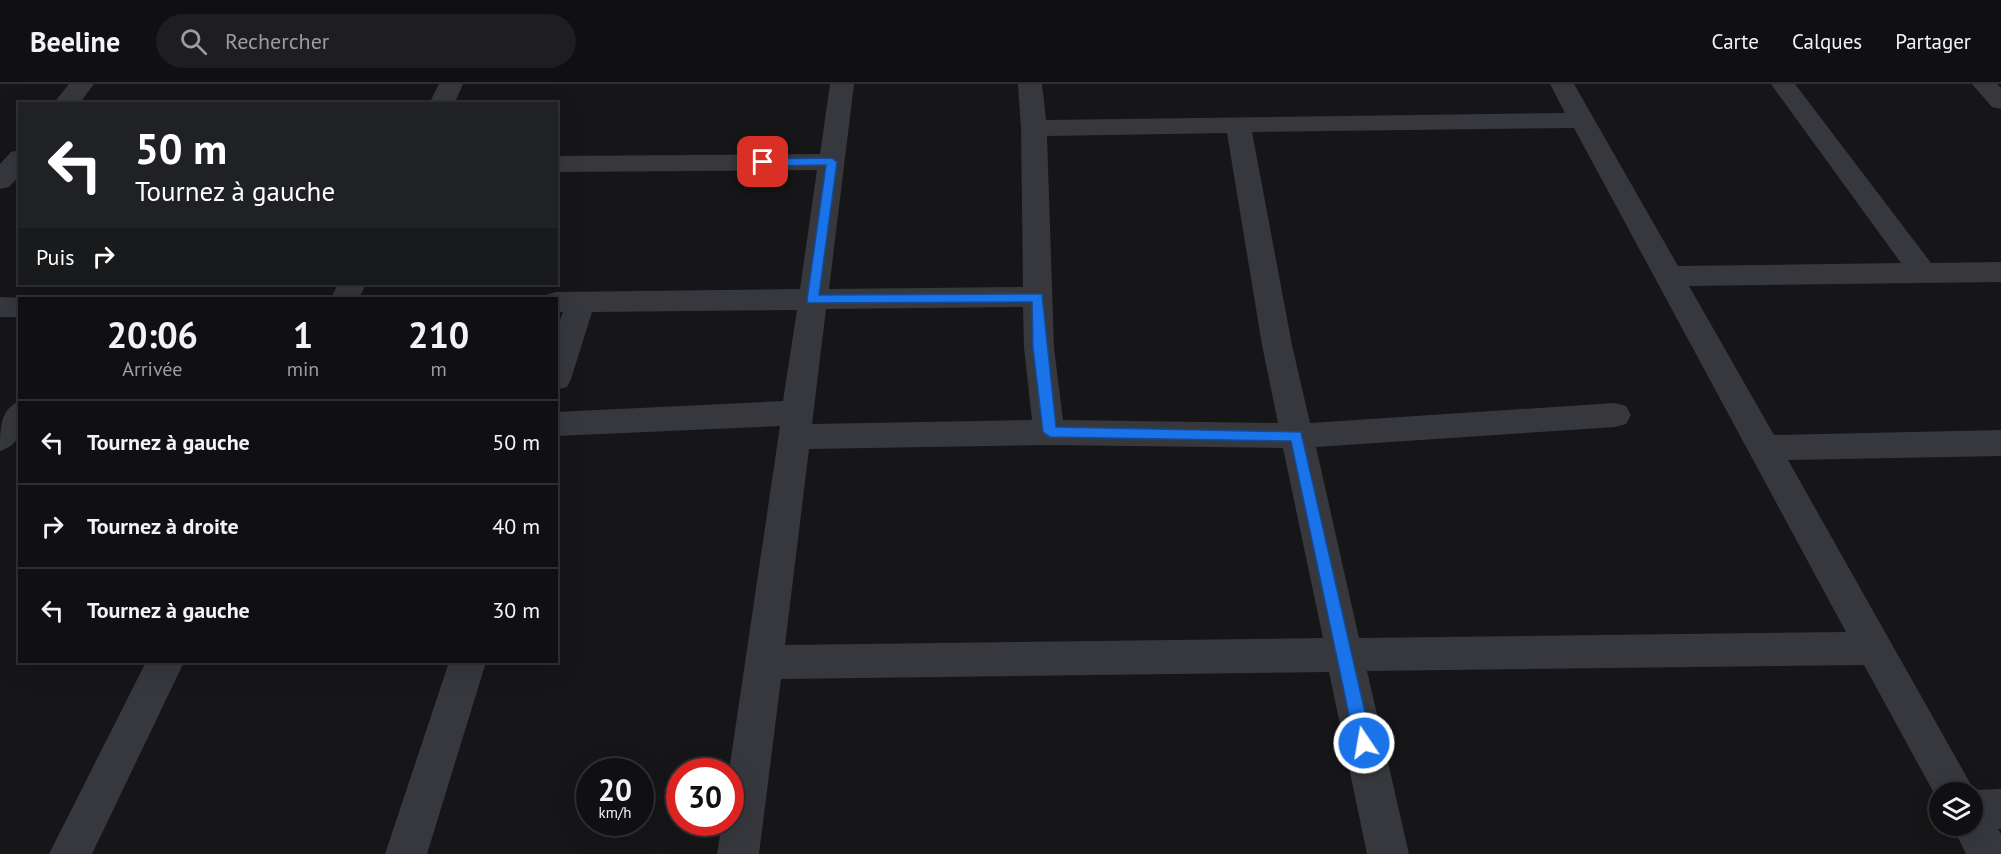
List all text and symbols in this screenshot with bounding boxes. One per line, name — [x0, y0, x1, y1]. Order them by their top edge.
search box — [156, 14, 576, 68]
text: Beeline — [30, 23, 120, 60]
icon: search — [177, 25, 210, 58]
text: Rechercher — [225, 27, 329, 55]
text: Carte — [1712, 28, 1759, 55]
text: Calques — [1792, 28, 1862, 55]
text: Partager — [1895, 28, 1971, 55]
text: 50 m — [135, 121, 227, 176]
icon: left — [36, 126, 114, 204]
pin — [737, 136, 788, 187]
icon: arrive — [746, 145, 779, 178]
text: Tournez à gauche — [135, 174, 335, 208]
icon: right — [87, 240, 120, 273]
text: Puis — [36, 243, 75, 271]
text: 20:06 — [107, 311, 198, 358]
text: 1 — [293, 311, 313, 358]
text: 210 — [408, 311, 469, 358]
text: Arrivée — [122, 356, 182, 382]
text: min — [287, 356, 319, 382]
text: m — [431, 356, 447, 382]
icon: left — [36, 426, 69, 459]
text: Tournez à gauche — [87, 428, 250, 456]
text: 50 m — [492, 428, 540, 456]
icon: right — [36, 510, 69, 543]
text: Tournez à droite — [87, 512, 239, 540]
text: 40 m — [492, 512, 540, 540]
icon: left — [36, 594, 69, 627]
text: Tournez à gauche — [87, 596, 250, 624]
text: 30 m — [492, 596, 540, 624]
position arrow — [1332, 711, 1396, 775]
speed limit sign: 30 — [666, 758, 744, 836]
text: 20 — [598, 770, 632, 809]
map controls — [1929, 782, 1983, 836]
button: layers — [1929, 782, 1983, 836]
text: km/h — [599, 803, 631, 822]

